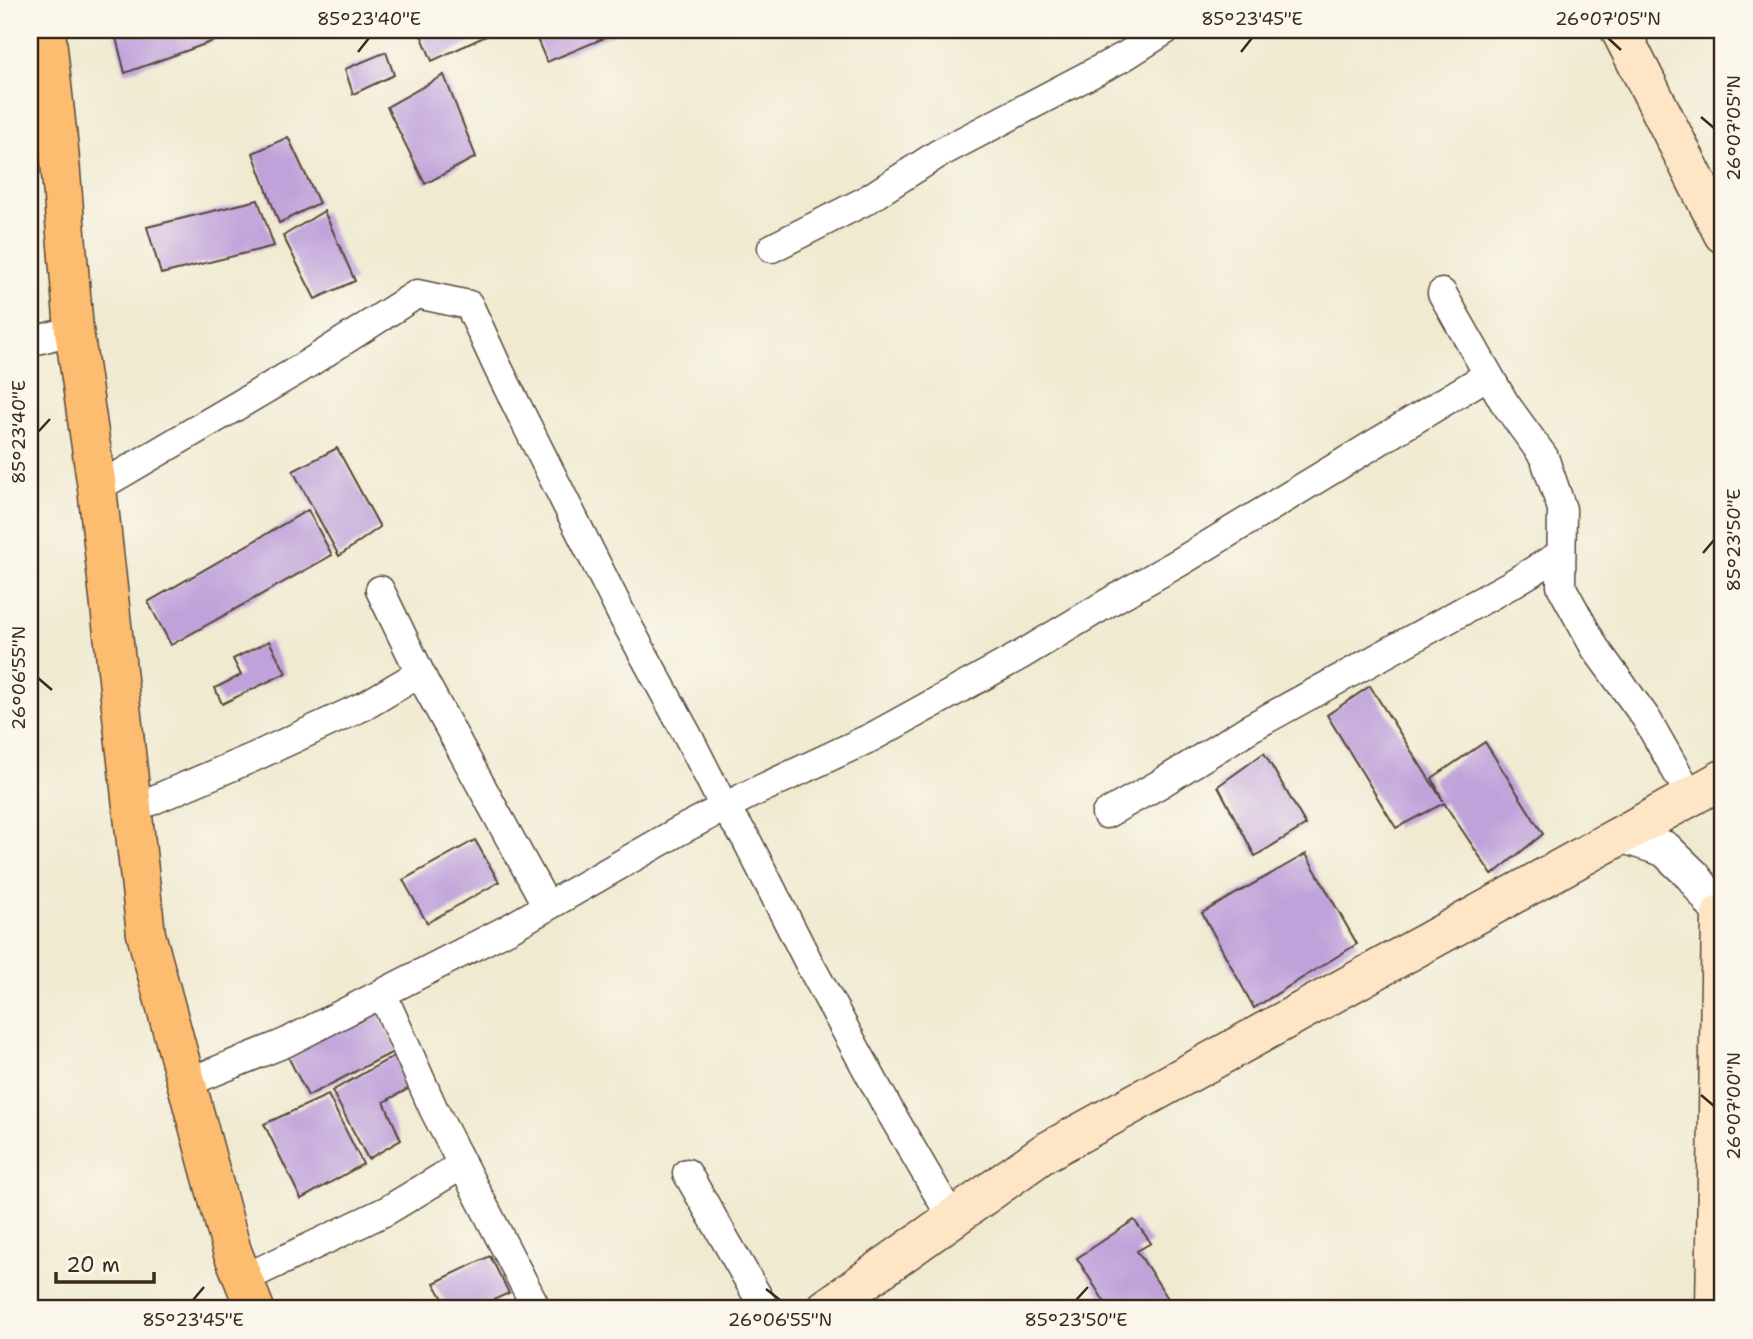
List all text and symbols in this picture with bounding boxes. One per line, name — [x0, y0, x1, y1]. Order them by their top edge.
text: 85°23'40"E — [317, 7, 421, 31]
text: 85°23'45"E — [1201, 7, 1303, 31]
text: 26°07'05"N — [1555, 7, 1661, 31]
text: 26°07'05"N — [1722, 75, 1746, 181]
text: 85°23'40"E — [7, 380, 31, 484]
text: 85°23'50"E — [1722, 488, 1746, 592]
text: 26°06'55"N — [7, 626, 31, 730]
text: 26°07'00"N — [1722, 1052, 1746, 1160]
scale bar — [56, 1241, 154, 1285]
text: 20 m — [66, 1251, 120, 1279]
text: 85°23'45"E — [142, 1308, 244, 1332]
text: 26°06'55"N — [728, 1308, 832, 1332]
text: 85°23'50"E — [1024, 1308, 1128, 1332]

